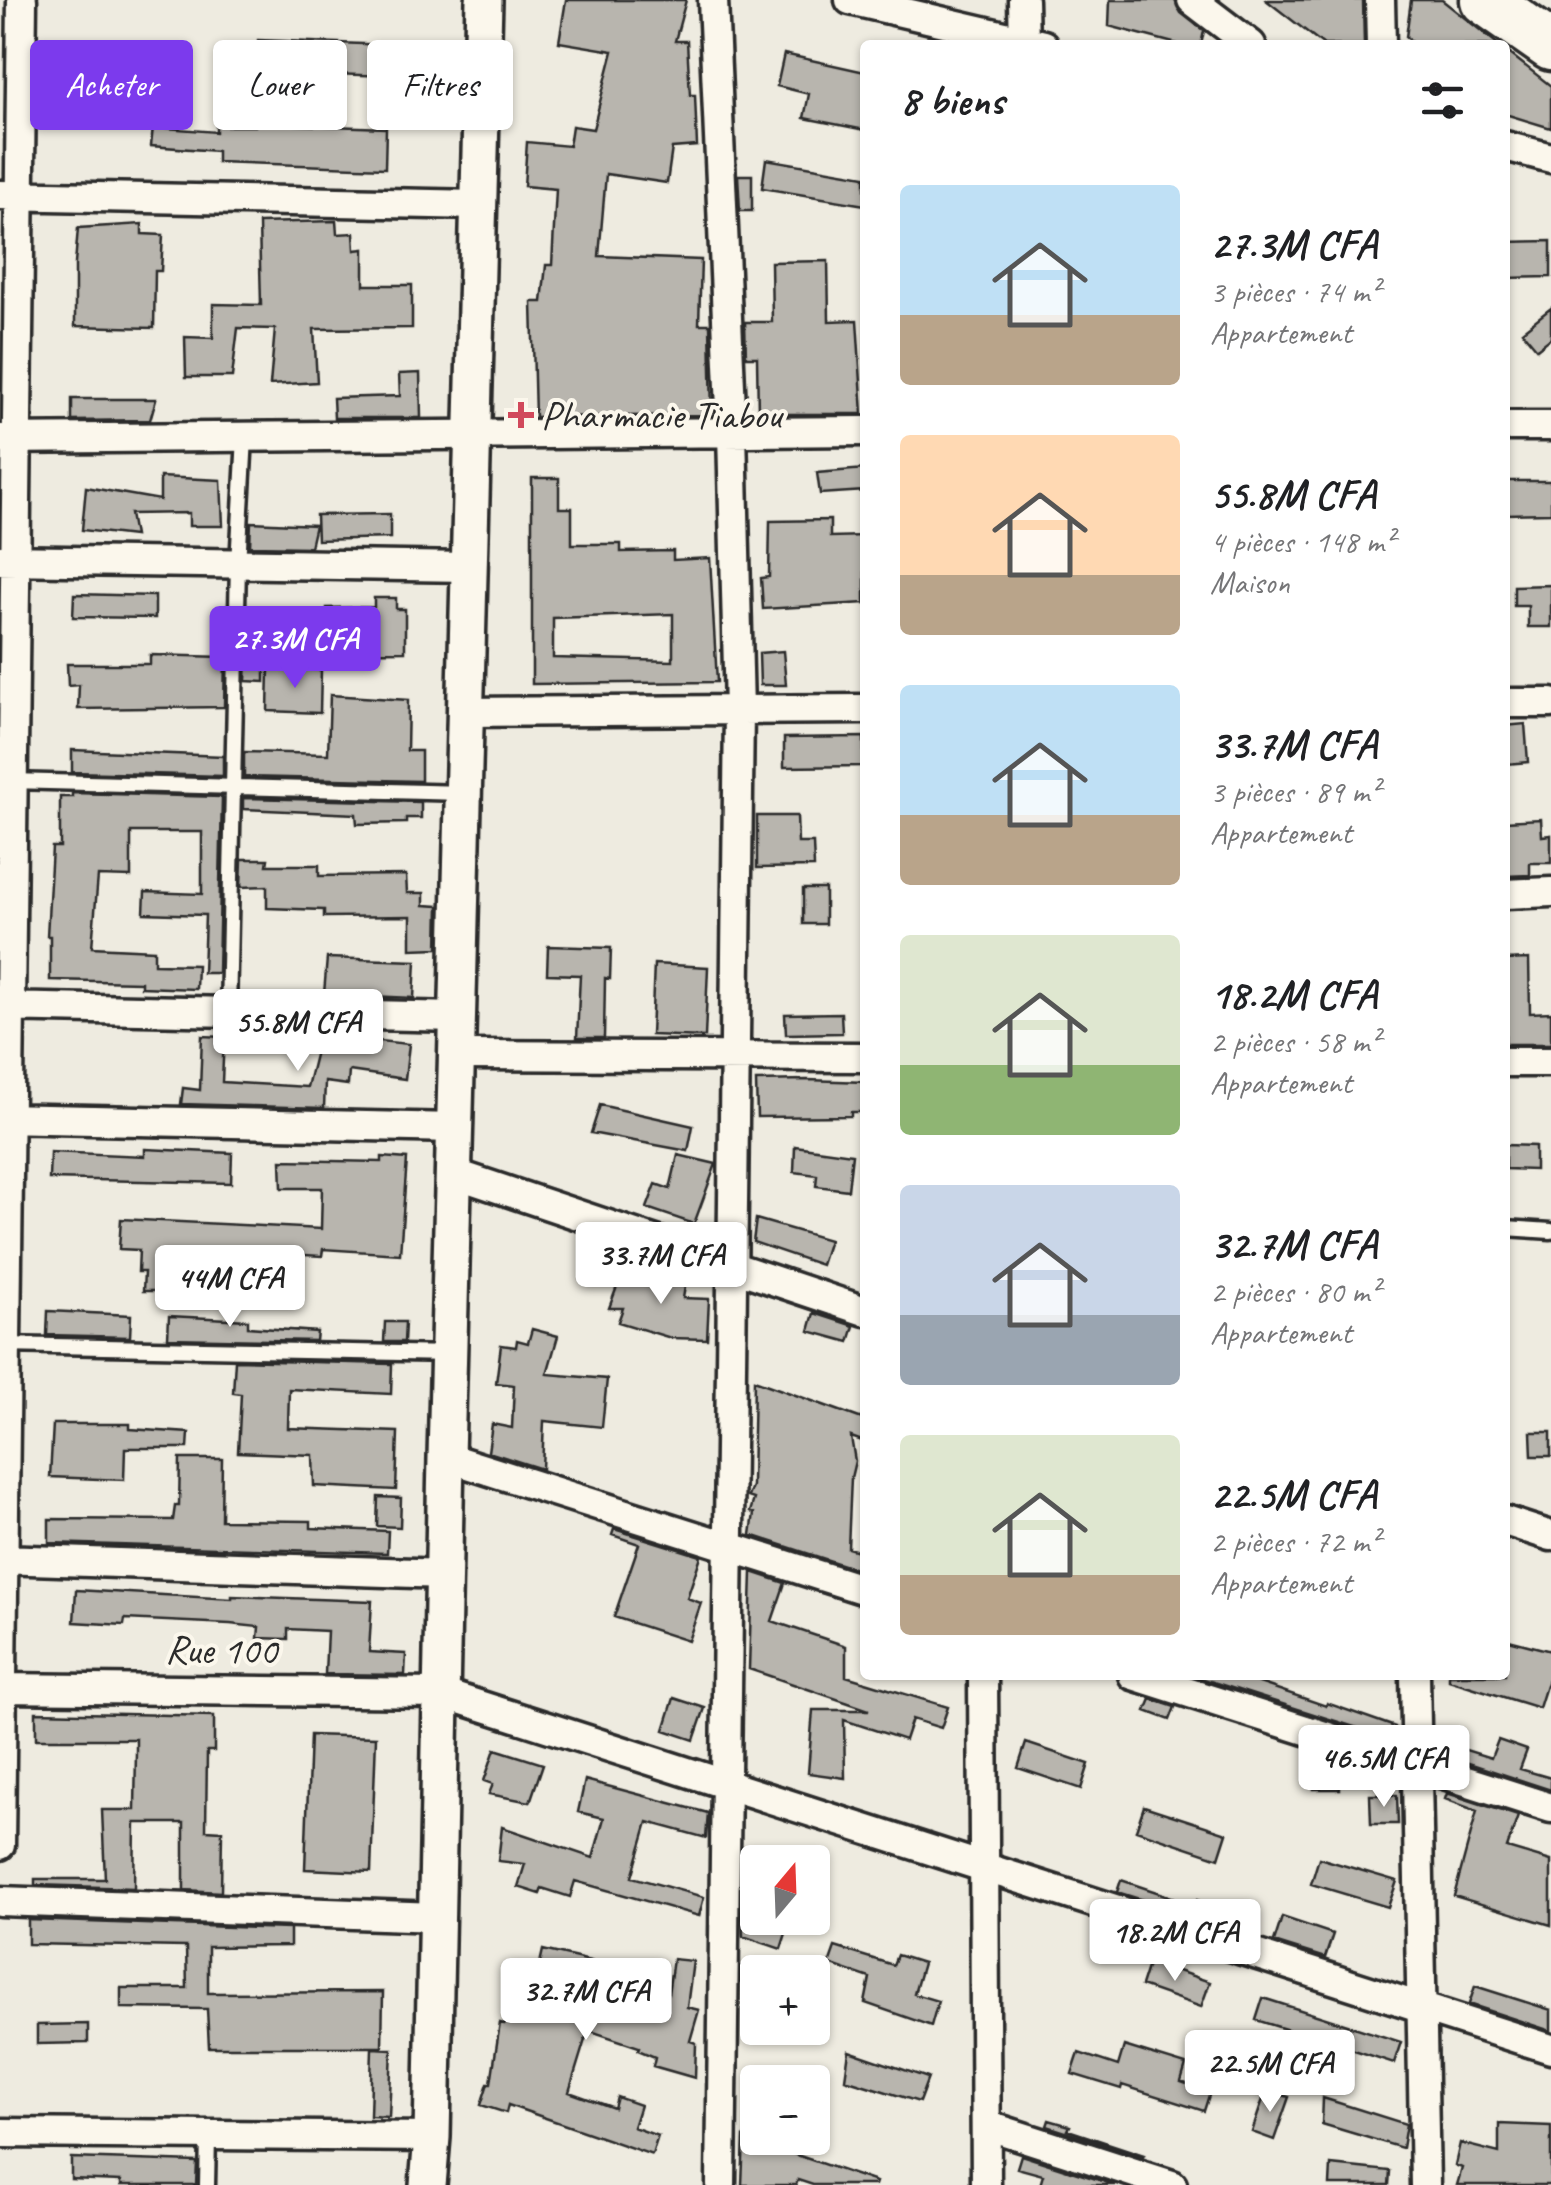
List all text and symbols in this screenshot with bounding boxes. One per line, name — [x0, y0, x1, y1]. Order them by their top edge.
chip: Acheter — [30, 40, 193, 130]
chip: Louer — [213, 40, 347, 130]
chip: Filtres — [367, 40, 513, 130]
icon: filters — [1415, 73, 1470, 128]
text: 8 biens — [900, 74, 1004, 127]
text: 27.3M CFA — [1210, 218, 1376, 271]
icon: home — [980, 225, 1100, 345]
text: 3 pièces · 74 m² — [1210, 271, 1379, 312]
text: Appartement — [1210, 312, 1352, 353]
place label: Pharmacie Tiabou — [541, 390, 784, 440]
marker: Pharmacie Tiabou — [510, 404, 532, 426]
text: 55.8M CFA — [1210, 468, 1375, 521]
icon: home — [980, 475, 1100, 595]
text: 4 pièces · 148 m² — [1210, 521, 1394, 562]
text: Maison — [1210, 562, 1290, 603]
pin: 27.3M CFA — [181, 606, 409, 691]
text: 27.3M CFA — [232, 618, 358, 659]
text: 33.7M CFA — [1210, 718, 1376, 771]
icon: home — [980, 725, 1100, 845]
text: 3 pièces · 89 m² — [1210, 771, 1379, 812]
text: Appartement — [1210, 812, 1352, 853]
text: 18.2M CFA — [1210, 968, 1377, 1021]
icon: home — [980, 975, 1100, 1095]
pin: 55.8M CFA — [184, 989, 412, 1074]
text: 55.8M CFA — [235, 1001, 361, 1042]
text: 2 pièces · 58 m² — [1210, 1021, 1379, 1062]
text: Appartement — [1210, 1062, 1352, 1103]
text: 32.7M CFA — [1210, 1218, 1376, 1271]
pin: 33.7M CFA — [547, 1222, 775, 1307]
icon: home — [980, 1225, 1100, 1345]
text: 33.7M CFA — [598, 1234, 724, 1275]
pin: 44M CFA — [138, 1245, 322, 1330]
text: 44M CFA — [177, 1257, 283, 1298]
text: 2 pièces · 80 m² — [1210, 1271, 1379, 1312]
text: Appartement — [1210, 1312, 1352, 1353]
text: 22.5M CFA — [1210, 1468, 1376, 1521]
icon: home — [980, 1475, 1100, 1595]
text: 2 pièces · 72 m² — [1210, 1521, 1379, 1562]
text: Appartement — [1210, 1562, 1352, 1603]
street label: Rue 100 — [165, 1624, 280, 1676]
pin: 46.5M CFA — [1270, 1725, 1498, 1810]
text: 46.5M CFA — [1320, 1737, 1448, 1778]
north arrow — [740, 1845, 830, 1935]
map controls — [740, 1845, 830, 2155]
pin: 18.2M CFA — [1061, 1899, 1289, 1984]
text: 18.2M CFA — [1112, 1911, 1238, 1952]
button: + — [740, 1955, 830, 2045]
pin: 32.7M CFA — [472, 1958, 700, 2043]
text: 32.7M CFA — [523, 1970, 649, 2011]
pin: 22.5M CFA — [1156, 2030, 1384, 2115]
text: 22.5M CFA — [1207, 2042, 1333, 2083]
button: − — [740, 2065, 830, 2155]

